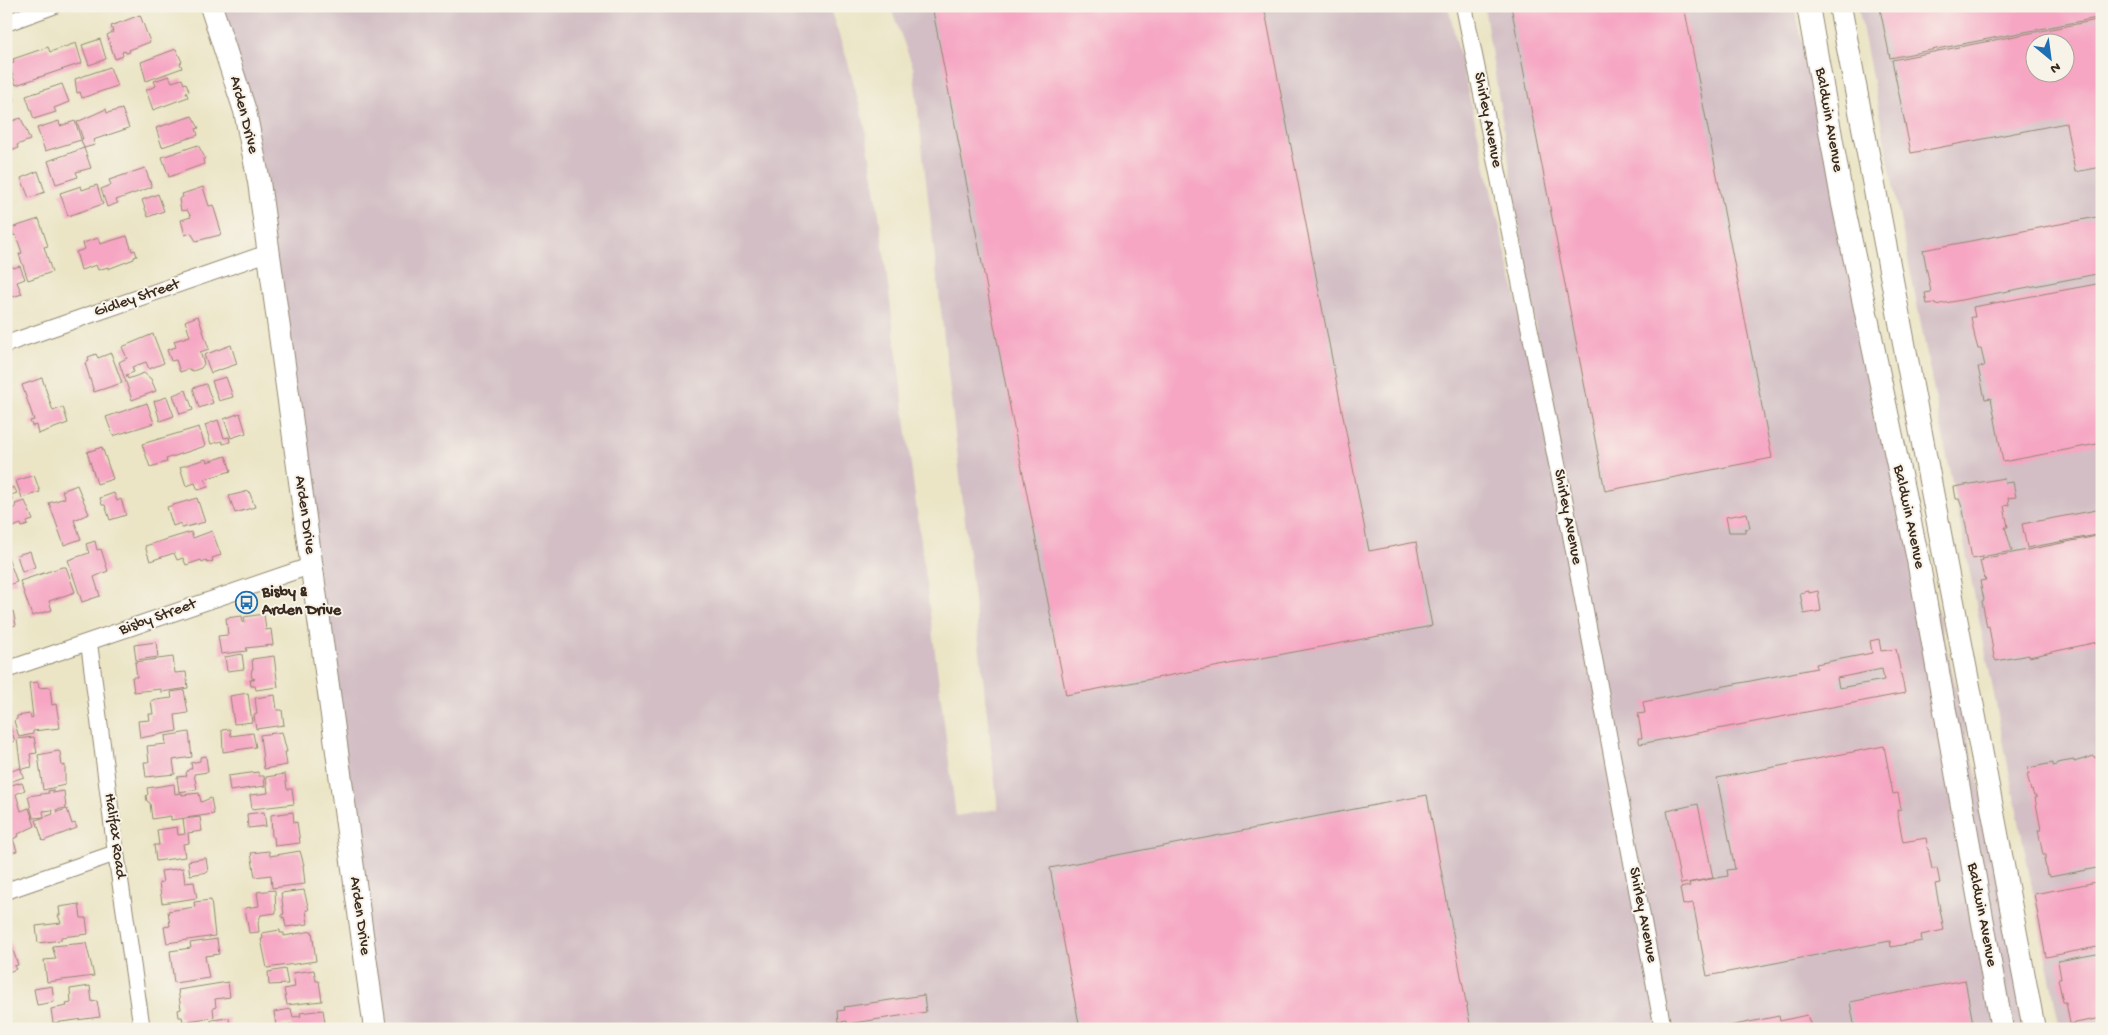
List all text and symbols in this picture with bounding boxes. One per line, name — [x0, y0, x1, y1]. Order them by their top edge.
north arrow — [2026, 32, 2076, 82]
text: N — [2047, 58, 2063, 77]
street label: Baldwin Avenue — [1809, 65, 1847, 174]
street label: Shirley Avenue — [1468, 71, 1506, 170]
street label: Arden Drive — [224, 74, 262, 156]
street label: Gidley Street — [92, 275, 184, 322]
street label: Baldwin Avenue — [1888, 463, 1928, 571]
street label: Shirley Avenue — [1548, 468, 1586, 567]
street label: Arden Drive — [289, 475, 319, 556]
place label: Bisby & Arden Drive — [261, 584, 342, 621]
bus stop icon: Bisby & Arden Drive — [234, 590, 258, 614]
street label: Bisby Street — [116, 595, 200, 641]
street label: Halifax Road — [99, 792, 130, 881]
street label: Baldwin Avenue — [1961, 861, 2001, 969]
street label: Shirley Avenue — [1623, 866, 1661, 965]
street label: Arden Drive — [344, 876, 374, 957]

